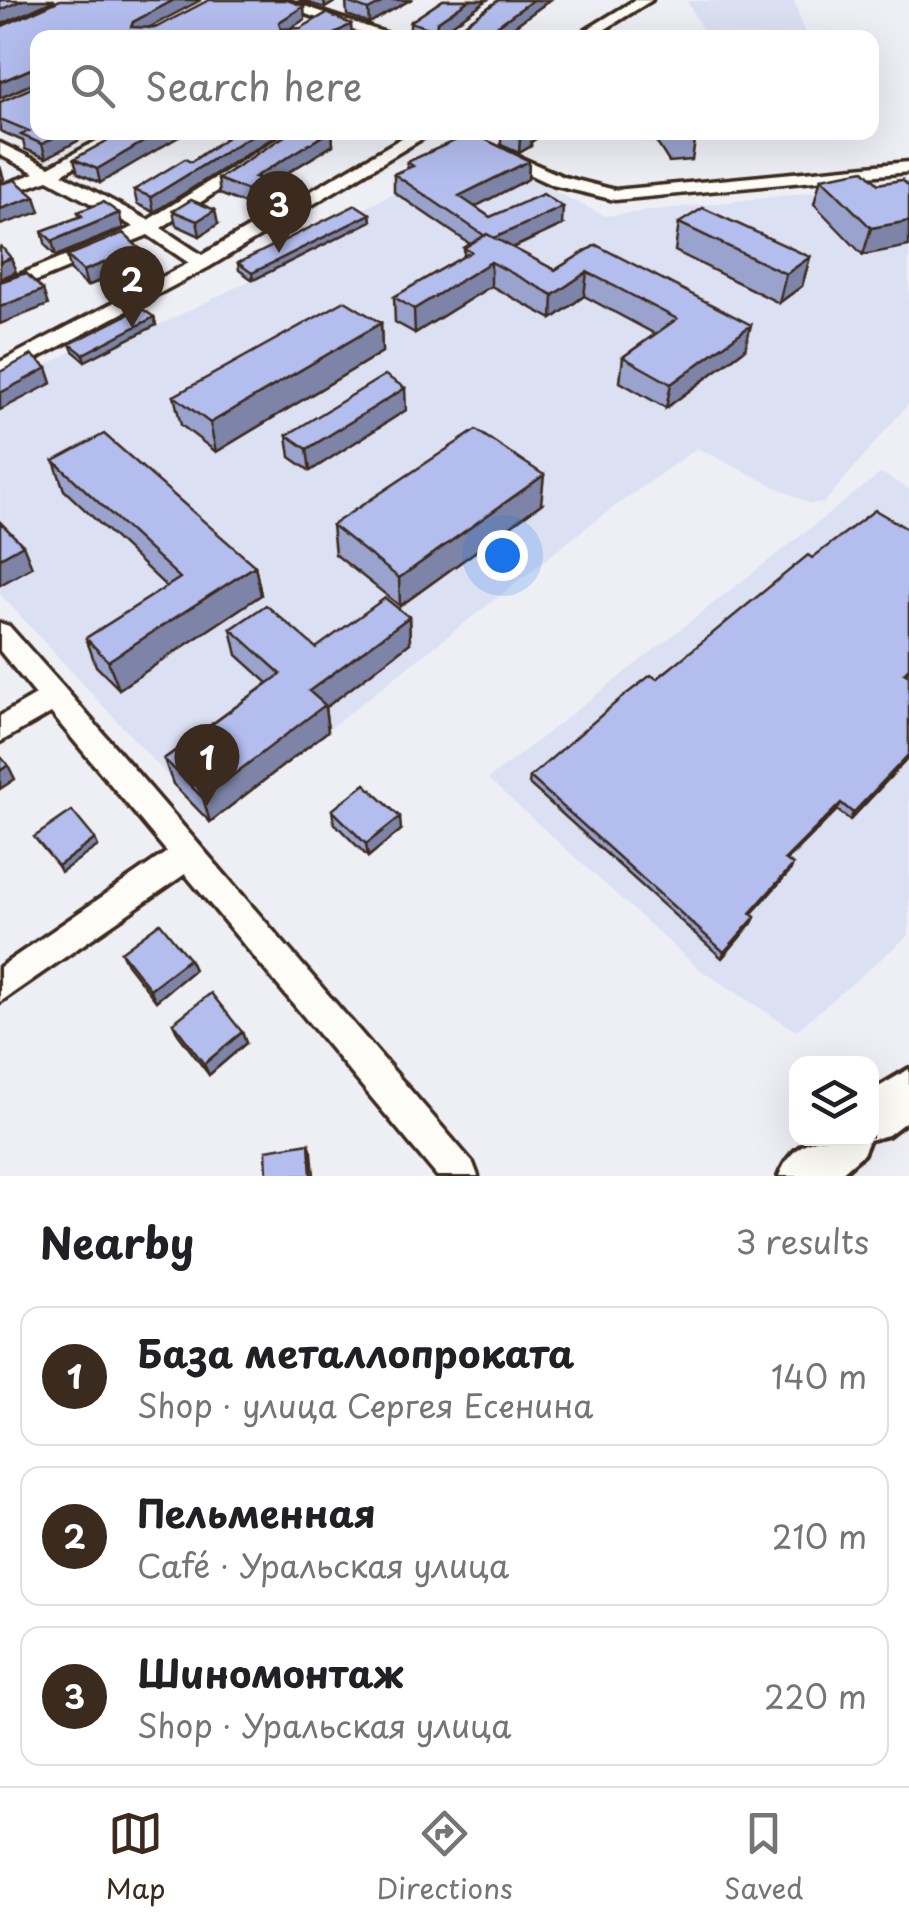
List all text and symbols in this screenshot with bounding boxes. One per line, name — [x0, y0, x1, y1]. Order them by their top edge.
search box — [30, 30, 879, 140]
text: Search here — [145, 57, 362, 114]
icon: search — [65, 58, 120, 113]
pin: 3 — [246, 170, 312, 253]
pin: 2 — [100, 245, 164, 328]
your location — [477, 530, 528, 581]
pin: 1 — [174, 724, 240, 806]
map controls — [789, 1056, 879, 1146]
button: layers — [789, 1056, 879, 1146]
text: Nearby — [40, 1210, 194, 1273]
text: 3 results — [735, 1217, 869, 1265]
text: База металлопроката — [137, 1324, 575, 1381]
text: 1 — [67, 1352, 82, 1400]
text: 140 m — [771, 1352, 867, 1400]
text: Shop · улица Сергея Есенина — [137, 1381, 593, 1429]
text: Пельменная — [137, 1484, 376, 1541]
text: 2 — [63, 1512, 86, 1560]
text: 210 m — [772, 1512, 867, 1560]
text: Café · Уральская улица — [137, 1541, 509, 1589]
text: Шиномонтаж — [137, 1644, 404, 1701]
text: 3 — [64, 1672, 85, 1720]
text: 220 m — [764, 1672, 867, 1720]
text: Shop · Уральская улица — [137, 1701, 511, 1749]
tab: Map — [106, 1806, 165, 1909]
tab: Directions — [377, 1806, 513, 1909]
tab: Saved — [724, 1806, 803, 1909]

